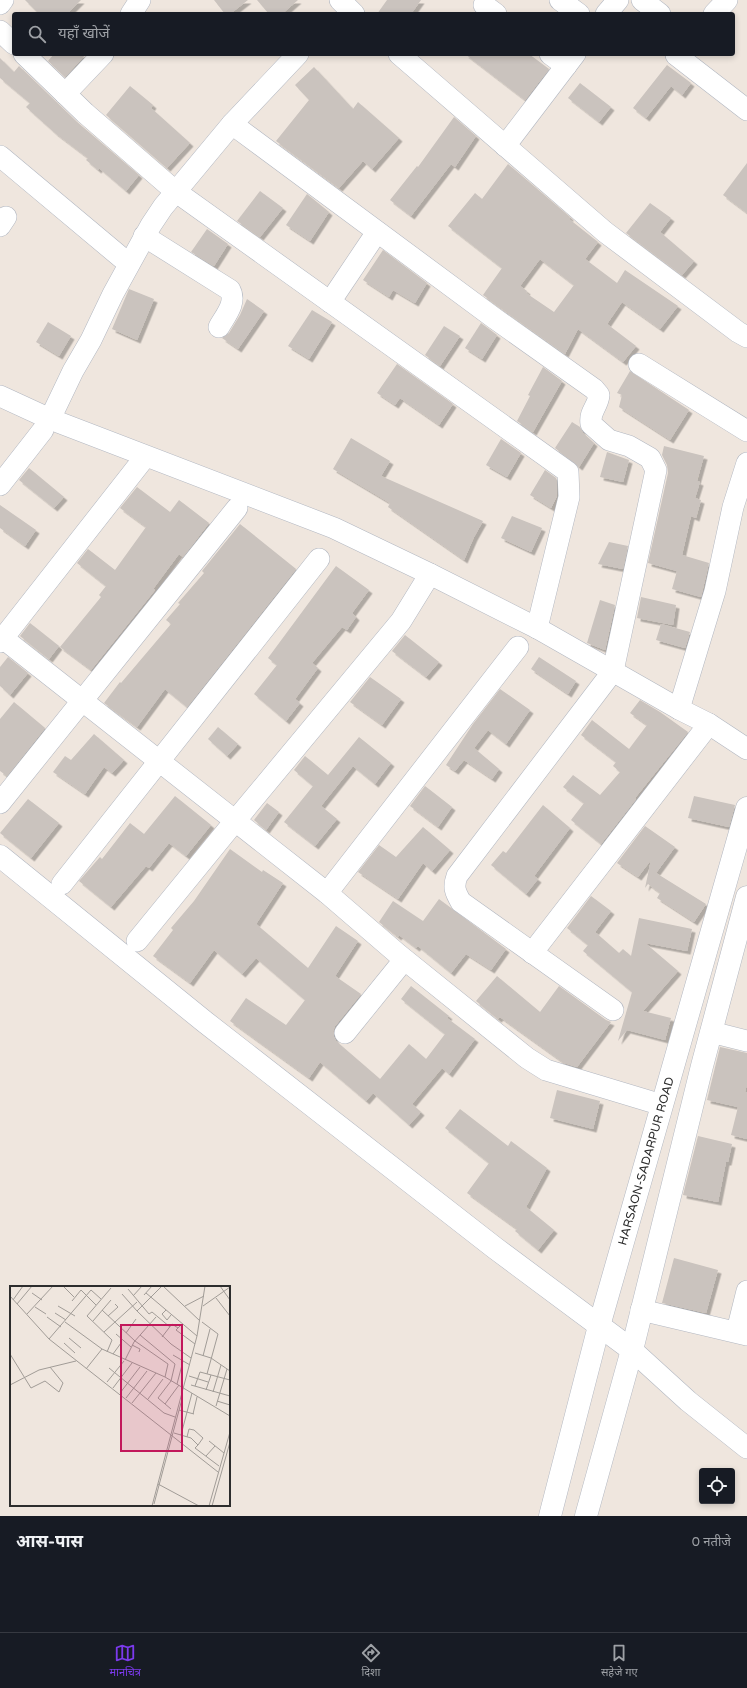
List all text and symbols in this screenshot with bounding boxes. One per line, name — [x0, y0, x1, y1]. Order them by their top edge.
search box — [12, 12, 735, 56]
icon: search — [26, 23, 48, 45]
text: यहाँ खोजें — [58, 24, 110, 42]
street label: HARSAON-SADARPUR ROAD — [615, 1075, 677, 1247]
inset map — [10, 1286, 230, 1506]
map controls — [699, 1468, 735, 1504]
button: locate — [699, 1468, 735, 1504]
text: आस-पास — [16, 1531, 83, 1552]
text: 0 नतीजे — [692, 1534, 731, 1550]
tab: मानचित्र — [109, 1642, 141, 1680]
tab: दिशा — [360, 1642, 382, 1680]
tab: सहेजे गए — [601, 1642, 637, 1680]

